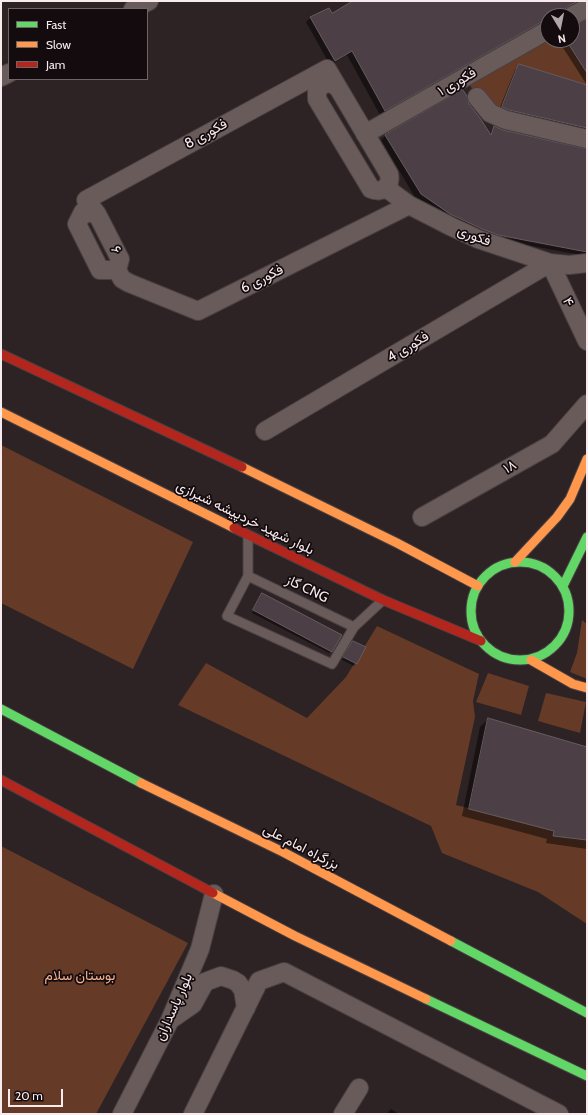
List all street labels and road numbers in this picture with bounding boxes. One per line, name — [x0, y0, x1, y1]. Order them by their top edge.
street label: فکوری ۱ — [435, 64, 479, 100]
street label: فکوری 8 — [182, 115, 230, 153]
street label: فکوری — [455, 222, 493, 250]
street label: ۶ — [107, 243, 125, 257]
street label: فکوری 6 — [238, 261, 286, 297]
street label: ۴ — [559, 295, 577, 309]
street label: فکوری 4 — [384, 328, 432, 366]
street label: ۱۸ — [500, 457, 520, 477]
street label: بلوار شهید خردپیشه شیرازی — [173, 477, 317, 559]
street label: گاز CNG — [283, 571, 331, 607]
street label: بزرگراه امام علی — [260, 821, 342, 873]
street label: بلوار پاسداران — [152, 971, 196, 1043]

